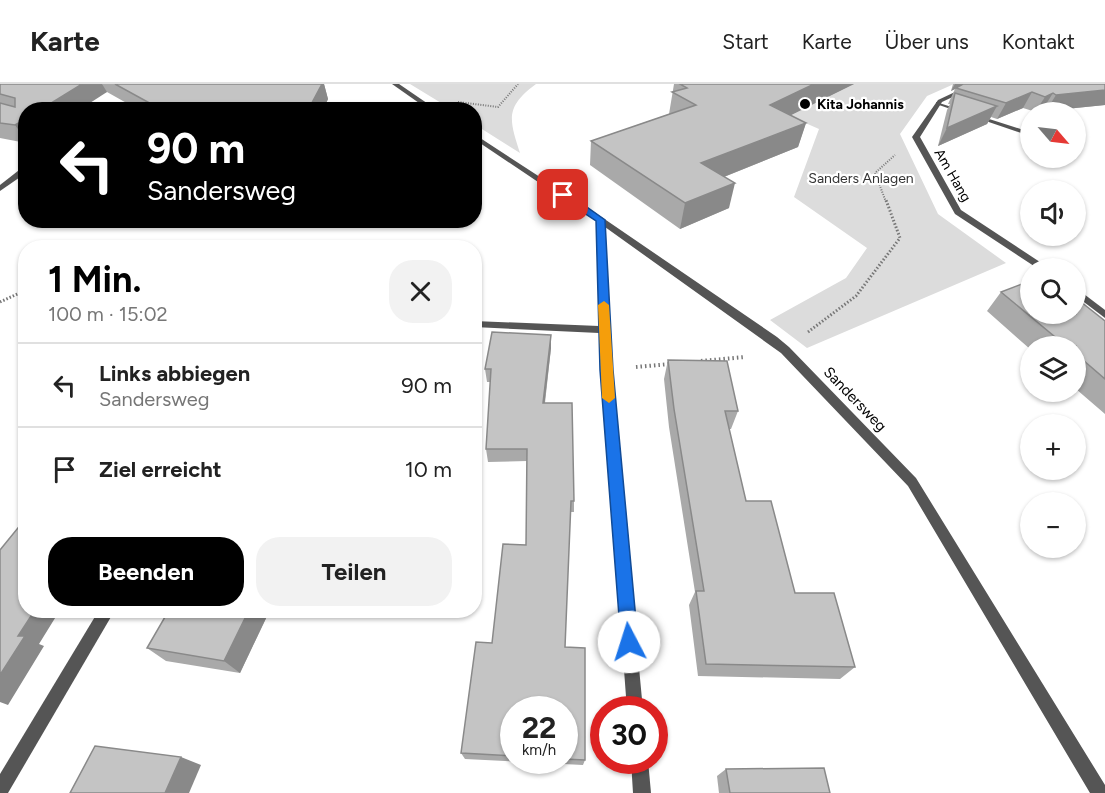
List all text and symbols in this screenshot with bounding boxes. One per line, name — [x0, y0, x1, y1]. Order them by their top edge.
text: Karte — [30, 24, 100, 58]
text: Start — [722, 29, 769, 54]
text: Karte — [802, 29, 852, 54]
text: Über uns — [885, 29, 969, 54]
text: Kontakt — [1002, 29, 1075, 54]
place label: Kita Johannis — [817, 96, 904, 113]
marker: Kita Johannis — [798, 97, 812, 111]
north arrow — [1020, 102, 1086, 168]
map controls — [1020, 102, 1086, 558]
text: 90 m — [147, 123, 245, 174]
icon: left — [48, 126, 126, 204]
street label: Am Hang — [931, 146, 975, 205]
pin — [537, 169, 588, 220]
park label: Sanders Anlagen — [808, 170, 914, 187]
text: Sandersweg — [147, 174, 296, 207]
icon: arrive — [546, 178, 579, 211]
button: sound — [1020, 180, 1086, 246]
text: 1 Min. — [48, 258, 141, 301]
button: search — [1020, 258, 1086, 324]
button: close — [389, 260, 452, 323]
text: 100 m · 15:02 — [48, 302, 168, 326]
button: layers — [1020, 336, 1086, 402]
text: Links abbiegen — [99, 360, 250, 387]
street label: Sandersweg — [820, 363, 890, 435]
icon: left — [48, 369, 81, 402]
text: 90 m — [401, 372, 452, 399]
text: Sandersweg — [99, 387, 209, 411]
button: + — [1020, 414, 1086, 480]
icon: arrive — [48, 453, 81, 486]
text: Ziel erreicht — [99, 456, 222, 483]
text: 10 m — [405, 456, 452, 483]
button: − — [1020, 492, 1086, 558]
button: Beenden — [48, 537, 244, 606]
button: Teilen — [256, 537, 452, 606]
position arrow — [597, 610, 661, 674]
speed limit sign: 30 — [590, 696, 668, 774]
text: 22 — [522, 709, 556, 746]
text: km/h — [522, 741, 556, 759]

